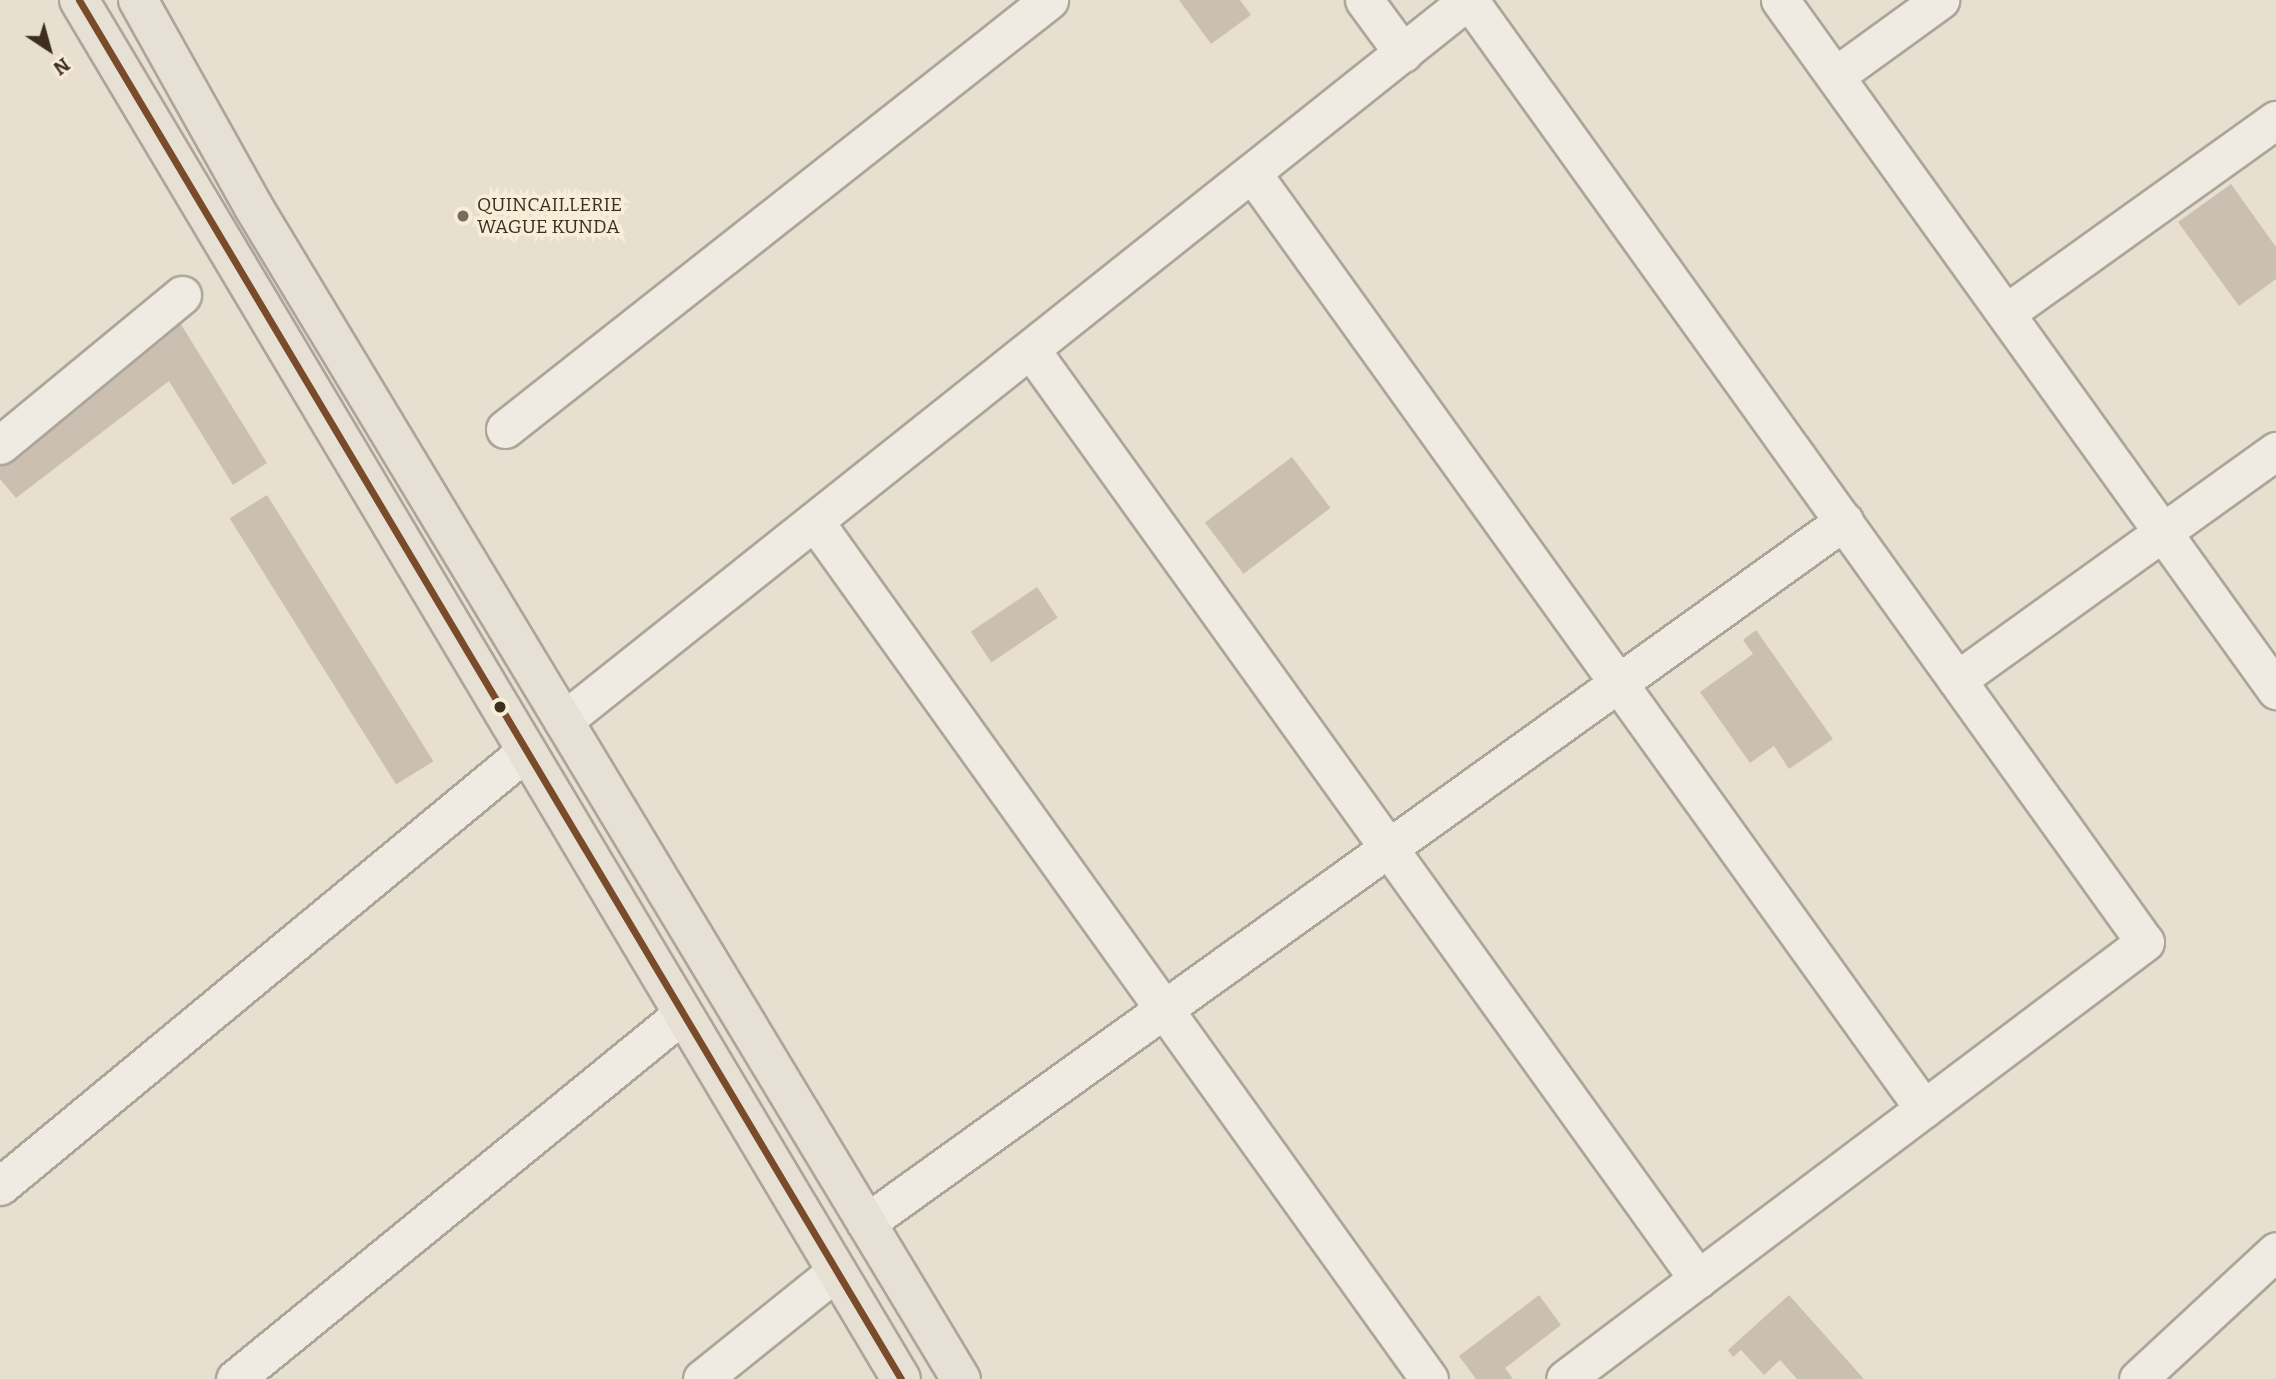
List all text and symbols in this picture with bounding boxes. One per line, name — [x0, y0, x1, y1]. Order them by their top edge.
north arrow — [14, 14, 84, 84]
text: N — [49, 53, 74, 80]
place label: QUINCAILLERIE WAGUE KUNDA — [477, 194, 622, 238]
marker: QUINCAILLERIE WAGUE KUNDA — [455, 208, 471, 224]
unlabelled marker — [493, 700, 507, 714]

